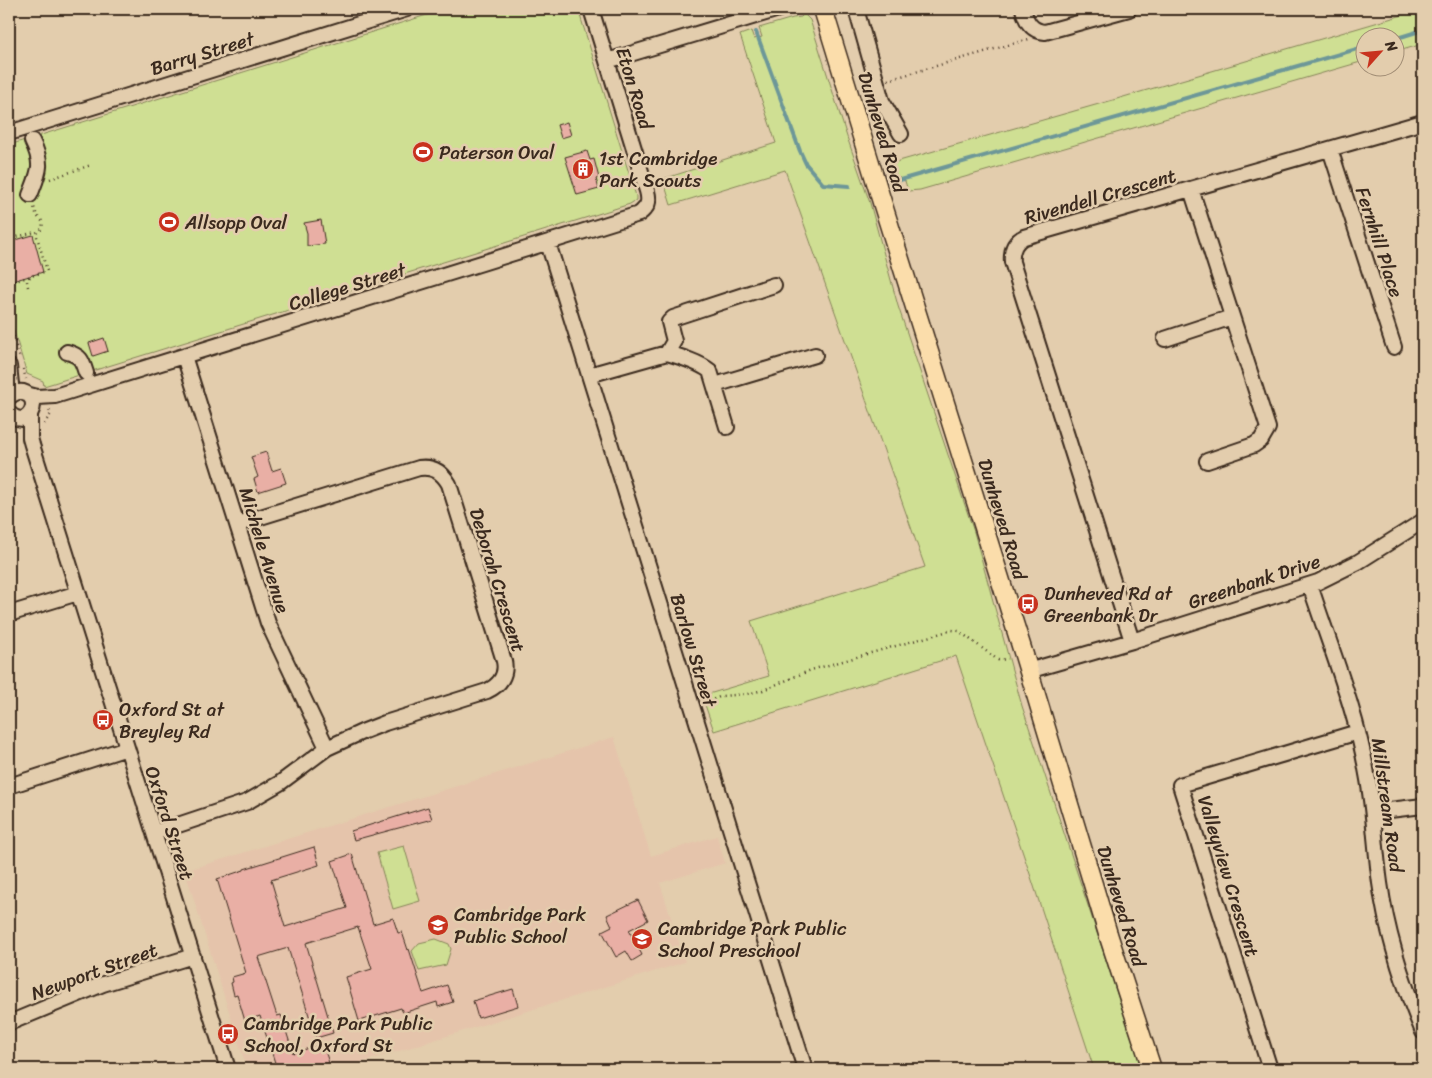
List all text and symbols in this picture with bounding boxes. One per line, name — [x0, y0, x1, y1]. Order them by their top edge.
street label: Barry Street — [146, 22, 259, 85]
north arrow — [1354, 28, 1404, 78]
text: N — [1377, 35, 1405, 57]
street label: Eton Road — [606, 43, 663, 135]
street label: Dunheved Road — [848, 67, 917, 198]
place label: Paterson Oval — [439, 136, 555, 169]
sports icon: Paterson Oval — [411, 140, 435, 164]
place label: 1st Cambridge Park Scouts — [599, 142, 717, 197]
building icon: 1st Cambridge Park Scouts — [571, 157, 595, 181]
street label: Rivendell Crescent — [1020, 159, 1180, 234]
street label: Fernhill Place — [1346, 182, 1413, 302]
place label: Allsopp Oval — [184, 206, 287, 239]
sports icon: Allsopp Oval — [157, 210, 181, 234]
street label: College Street — [284, 253, 411, 320]
street label: Dunheved Road — [968, 454, 1037, 585]
street label: Michele Avenue — [230, 483, 299, 617]
street label: Deborah Crescent — [460, 504, 535, 656]
street label: Greenbank Drive — [1184, 544, 1325, 618]
place label: Dunheved Rd at Greenbank Dr — [1044, 577, 1173, 632]
street label: Barlow Street — [661, 589, 727, 712]
bus stop icon: Dunheved Rd at Greenbank Dr — [1016, 592, 1040, 616]
place label: Oxford St at Breyley Rd — [119, 693, 225, 748]
bus stop icon: Oxford St at Breyley Rd — [91, 708, 115, 732]
street label: Millstream Road — [1362, 736, 1414, 876]
street label: Oxford Street — [136, 762, 204, 885]
street label: Valleyview Crescent — [1188, 791, 1269, 961]
street label: Dunheved Road — [1087, 841, 1156, 972]
place label: Cambridge Park Public School — [454, 898, 587, 953]
place label: Cambridge Park Public School Preschool — [658, 912, 847, 967]
school or university icon: Cambridge Park Public School — [426, 913, 450, 937]
school or university icon: Cambridge Park Public School Preschool — [630, 927, 654, 951]
street label: Newport Street — [26, 933, 162, 1010]
place label: Cambridge Park Public School, Oxford St — [244, 1007, 433, 1062]
bus stop icon: Cambridge Park Public School, Oxford St — [216, 1022, 240, 1046]

